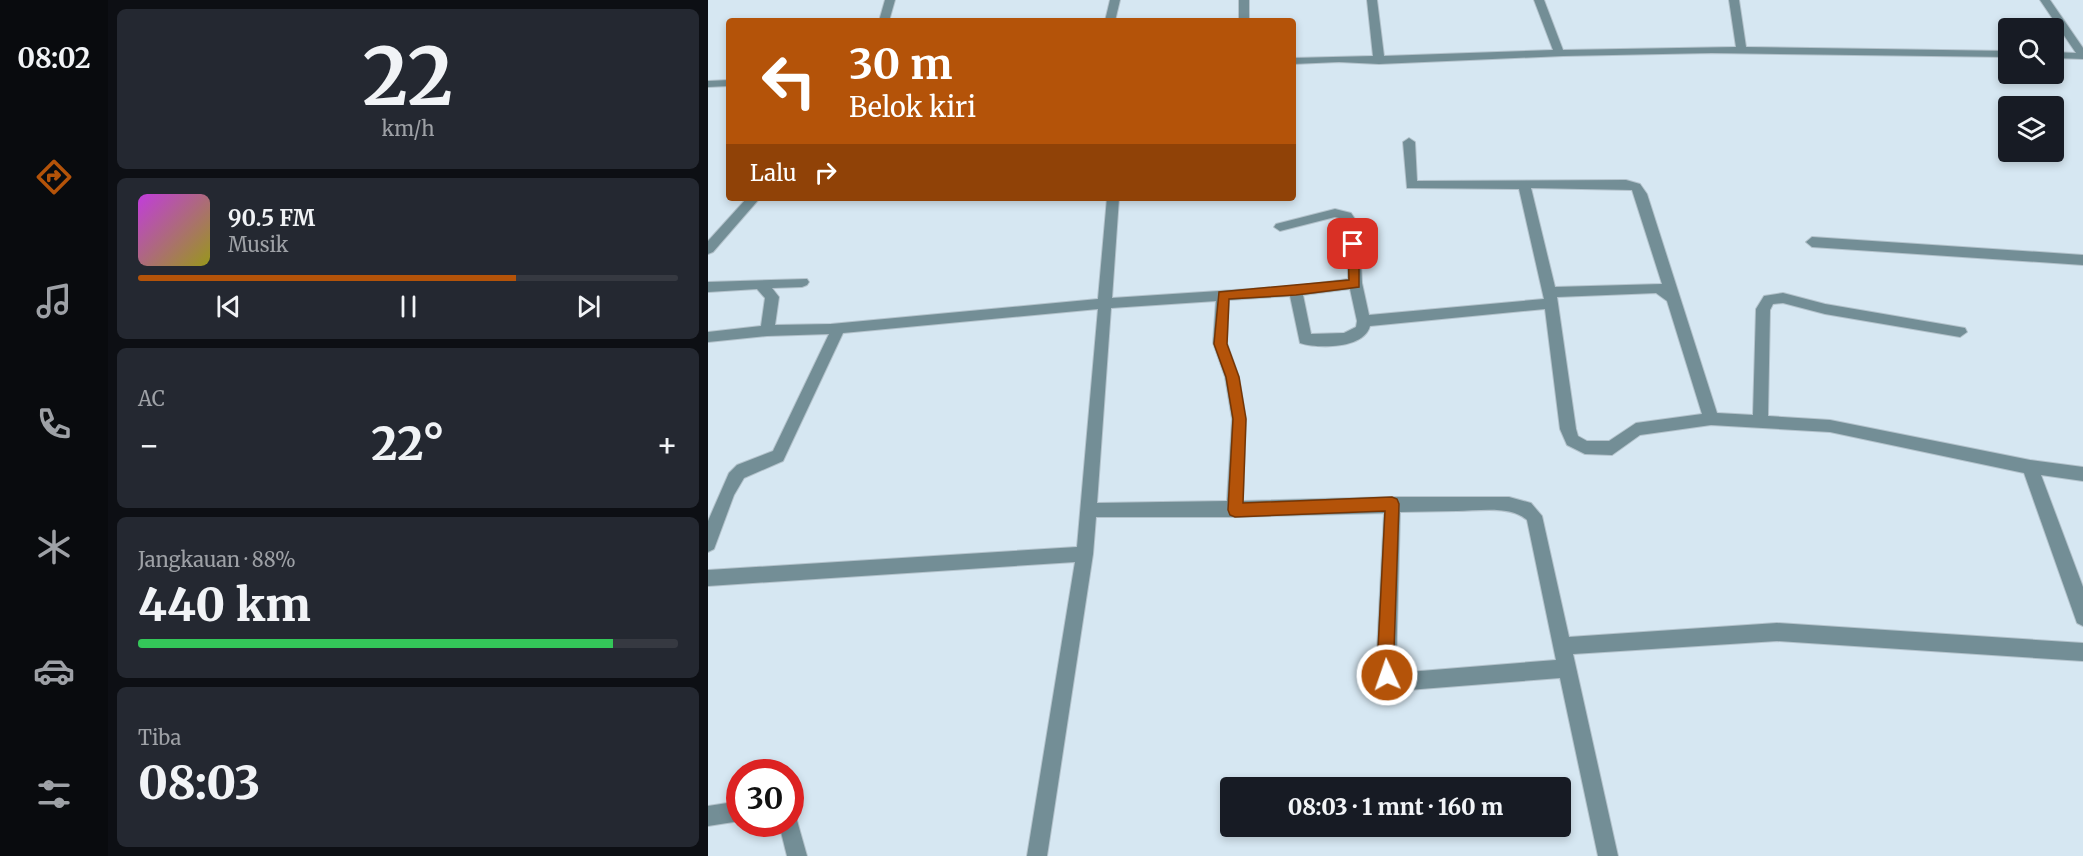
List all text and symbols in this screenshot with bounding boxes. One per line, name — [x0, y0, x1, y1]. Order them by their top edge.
map controls — [1998, 18, 2064, 162]
button: search — [1998, 18, 2064, 84]
text: 22 — [363, 28, 453, 126]
text: 30 m — [849, 38, 953, 90]
text: 08:02 — [17, 41, 91, 75]
icon: left — [750, 42, 828, 120]
text: Belok kiri — [849, 90, 976, 124]
button: layers — [1998, 96, 2064, 162]
text: km/h — [382, 116, 434, 141]
icon: directions — [33, 156, 75, 198]
icon: right — [809, 156, 842, 189]
text: Lalu — [750, 159, 797, 187]
text: 90.5 FM — [228, 204, 315, 232]
pin — [1327, 218, 1378, 269]
icon: arrive — [1336, 227, 1369, 260]
text: Musik — [228, 232, 288, 257]
icon: music — [33, 280, 75, 322]
icon: previous — [212, 290, 245, 323]
icon: pause — [392, 290, 425, 323]
icon: next — [572, 290, 605, 323]
text: AC — [138, 386, 165, 411]
icon: phone — [33, 403, 75, 445]
text: 22° — [371, 416, 445, 472]
text: − — [138, 425, 160, 466]
text: + — [656, 425, 678, 466]
icon: climate — [33, 526, 75, 568]
text: Jangkauan · 88% — [138, 547, 296, 572]
text: 440 km — [138, 577, 311, 633]
position arrow — [1355, 643, 1419, 707]
icon: car — [33, 650, 75, 692]
text: Tiba — [138, 725, 181, 750]
text: 08:03 — [138, 755, 260, 811]
speed limit sign: 30 — [726, 759, 804, 837]
icon: filters — [33, 773, 75, 815]
text: 08:03 · 1 mnt · 160 m — [1288, 793, 1503, 821]

